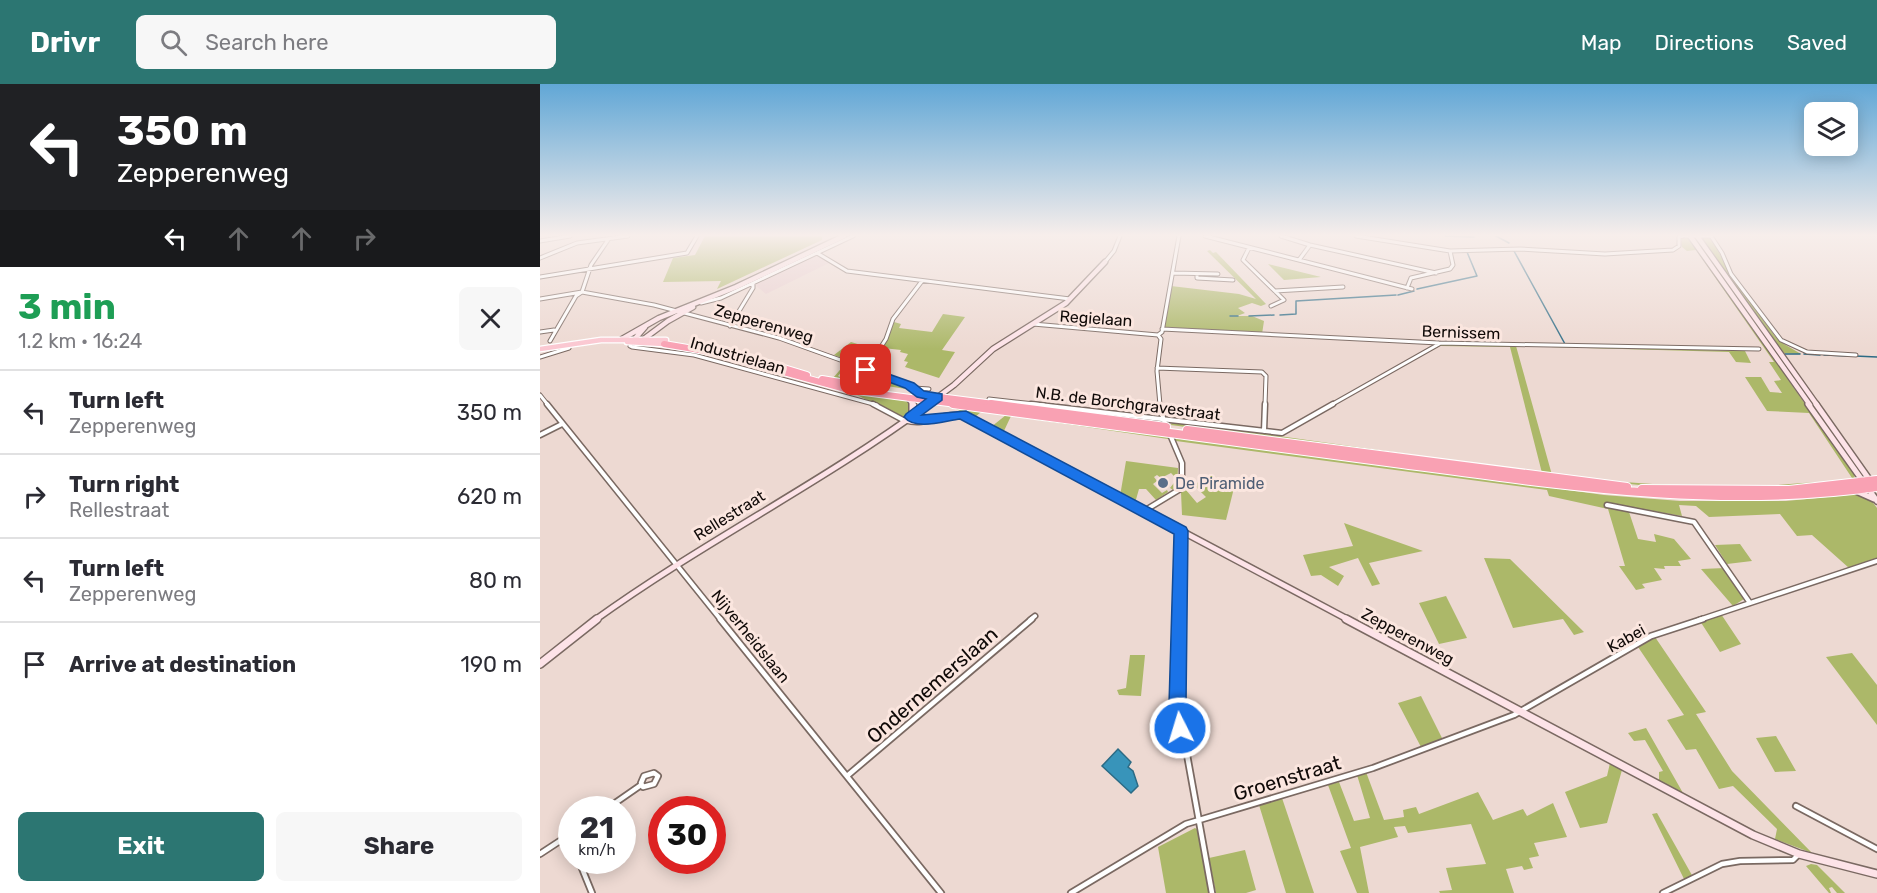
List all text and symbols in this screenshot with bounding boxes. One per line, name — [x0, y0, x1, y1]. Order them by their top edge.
search box — [136, 15, 556, 69]
text: Drivr — [30, 26, 100, 59]
icon: search — [157, 26, 190, 59]
text: Search here — [205, 29, 329, 56]
text: Map — [1581, 30, 1622, 55]
text: Directions — [1655, 30, 1754, 55]
text: Saved — [1787, 30, 1847, 55]
map controls — [1804, 102, 1858, 156]
button: layers — [1804, 102, 1858, 156]
text: 350 m — [117, 106, 248, 156]
icon: left — [18, 108, 96, 186]
text: Zepperenweg — [117, 157, 289, 189]
icon: left — [159, 222, 192, 255]
icon: ahead — [222, 222, 255, 255]
icon: ahead — [285, 222, 318, 255]
icon: right — [348, 222, 381, 255]
text: 3 min — [18, 285, 116, 328]
button: close — [459, 287, 522, 350]
street label: Zepperenweg — [712, 300, 815, 347]
street label: Regielaan — [1059, 306, 1133, 331]
street label: Bernissem — [1421, 322, 1501, 343]
text: 1.2 km · 16:24 — [18, 329, 142, 353]
street label: Industrielaan — [688, 333, 787, 378]
pin — [840, 344, 891, 395]
icon: arrive — [849, 353, 882, 386]
street label: N.B. de Borchgravestraat — [1034, 383, 1221, 424]
text: Turn left — [69, 387, 164, 414]
icon: left — [18, 396, 51, 429]
text: 350 m — [457, 399, 522, 426]
text: Zepperenweg — [69, 414, 196, 438]
text: Turn right — [69, 471, 179, 498]
place label: De Piramide — [1175, 474, 1264, 493]
marker: De Piramide — [1156, 476, 1170, 490]
icon: right — [18, 480, 51, 513]
text: 620 m — [457, 483, 522, 510]
street label: Rellestraat — [690, 486, 768, 545]
text: Rellestraat — [69, 498, 169, 522]
text: Turn left — [69, 555, 164, 582]
icon: left — [18, 564, 51, 597]
text: 80 m — [469, 567, 522, 594]
text: Zepperenweg — [69, 582, 196, 606]
street label: Nijverheidslaan — [707, 586, 794, 687]
street label: Zepperenweg — [1358, 604, 1457, 669]
street label: Kabei — [1604, 620, 1649, 657]
street label: Ondernemerslaan — [862, 622, 1002, 748]
icon: arrive — [18, 648, 51, 681]
text: Arrive at destination — [69, 651, 296, 678]
text: 190 m — [461, 651, 522, 678]
position arrow — [1148, 696, 1212, 760]
street label: Groenstraat — [1230, 750, 1344, 806]
speed limit sign: 30 — [648, 796, 726, 874]
text: 21 — [580, 810, 614, 846]
button: Exit — [18, 812, 264, 881]
button: Share — [276, 812, 522, 881]
text: km/h — [578, 841, 616, 859]

